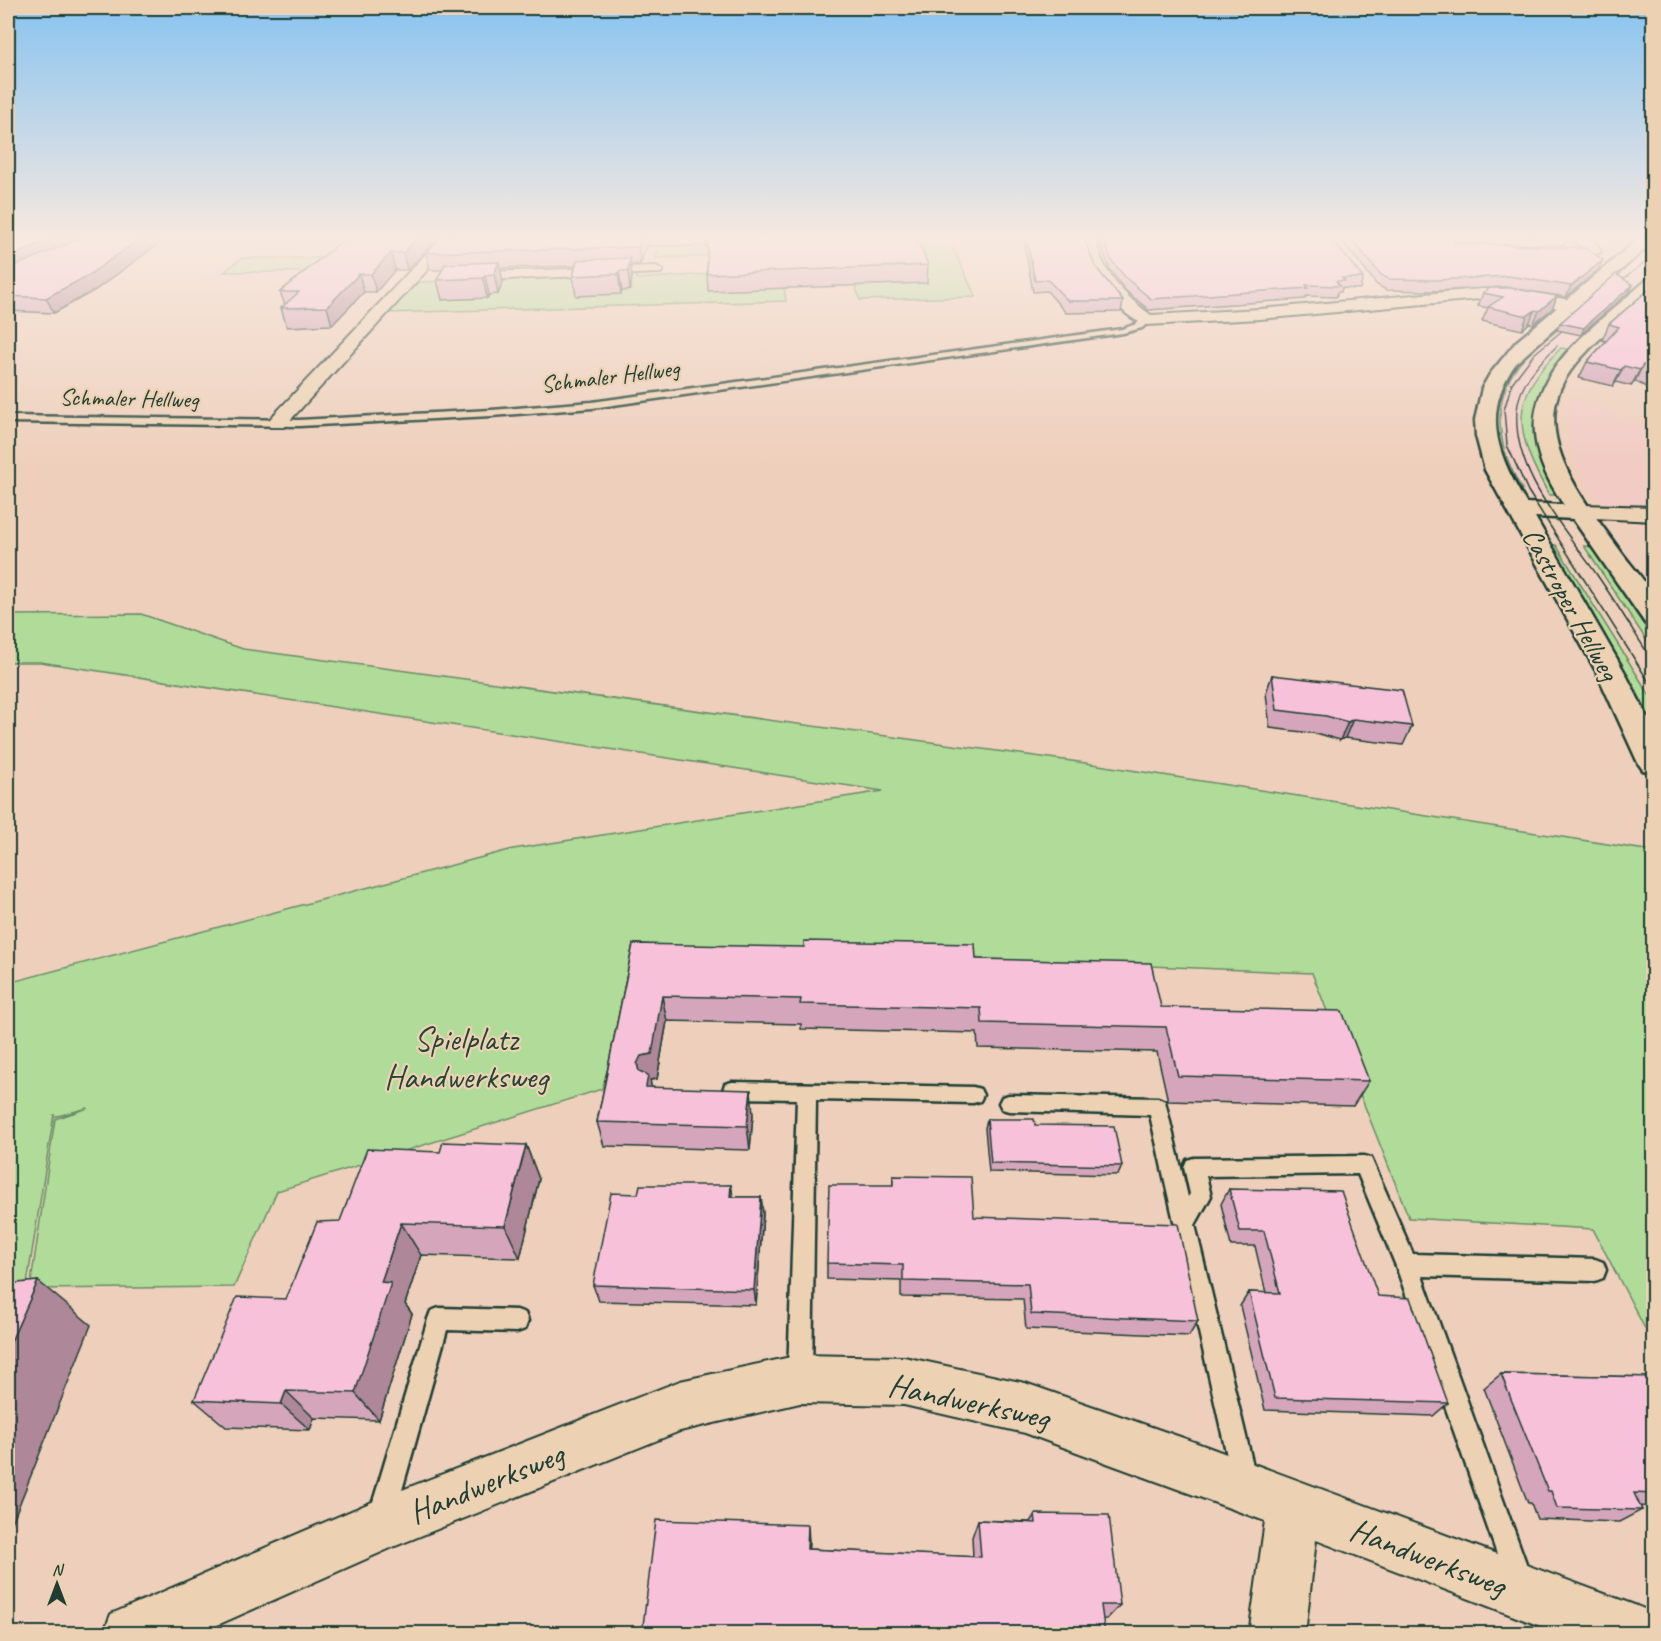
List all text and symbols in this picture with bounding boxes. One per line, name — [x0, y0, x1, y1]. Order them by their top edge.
street label: Schmaler Hellweg — [539, 352, 682, 399]
street label: Schmaler Hellweg — [59, 382, 200, 414]
street label: Castroper Hellweg — [1515, 522, 1628, 688]
park label: Spielplatz Handwerksweg — [384, 1018, 550, 1098]
street label: Handwerksweg — [885, 1363, 1055, 1439]
street label: Handwerksweg — [402, 1432, 572, 1533]
street label: Handwerksweg — [1344, 1508, 1514, 1607]
north arrow — [27, 1554, 87, 1614]
text: N — [52, 1560, 65, 1580]

